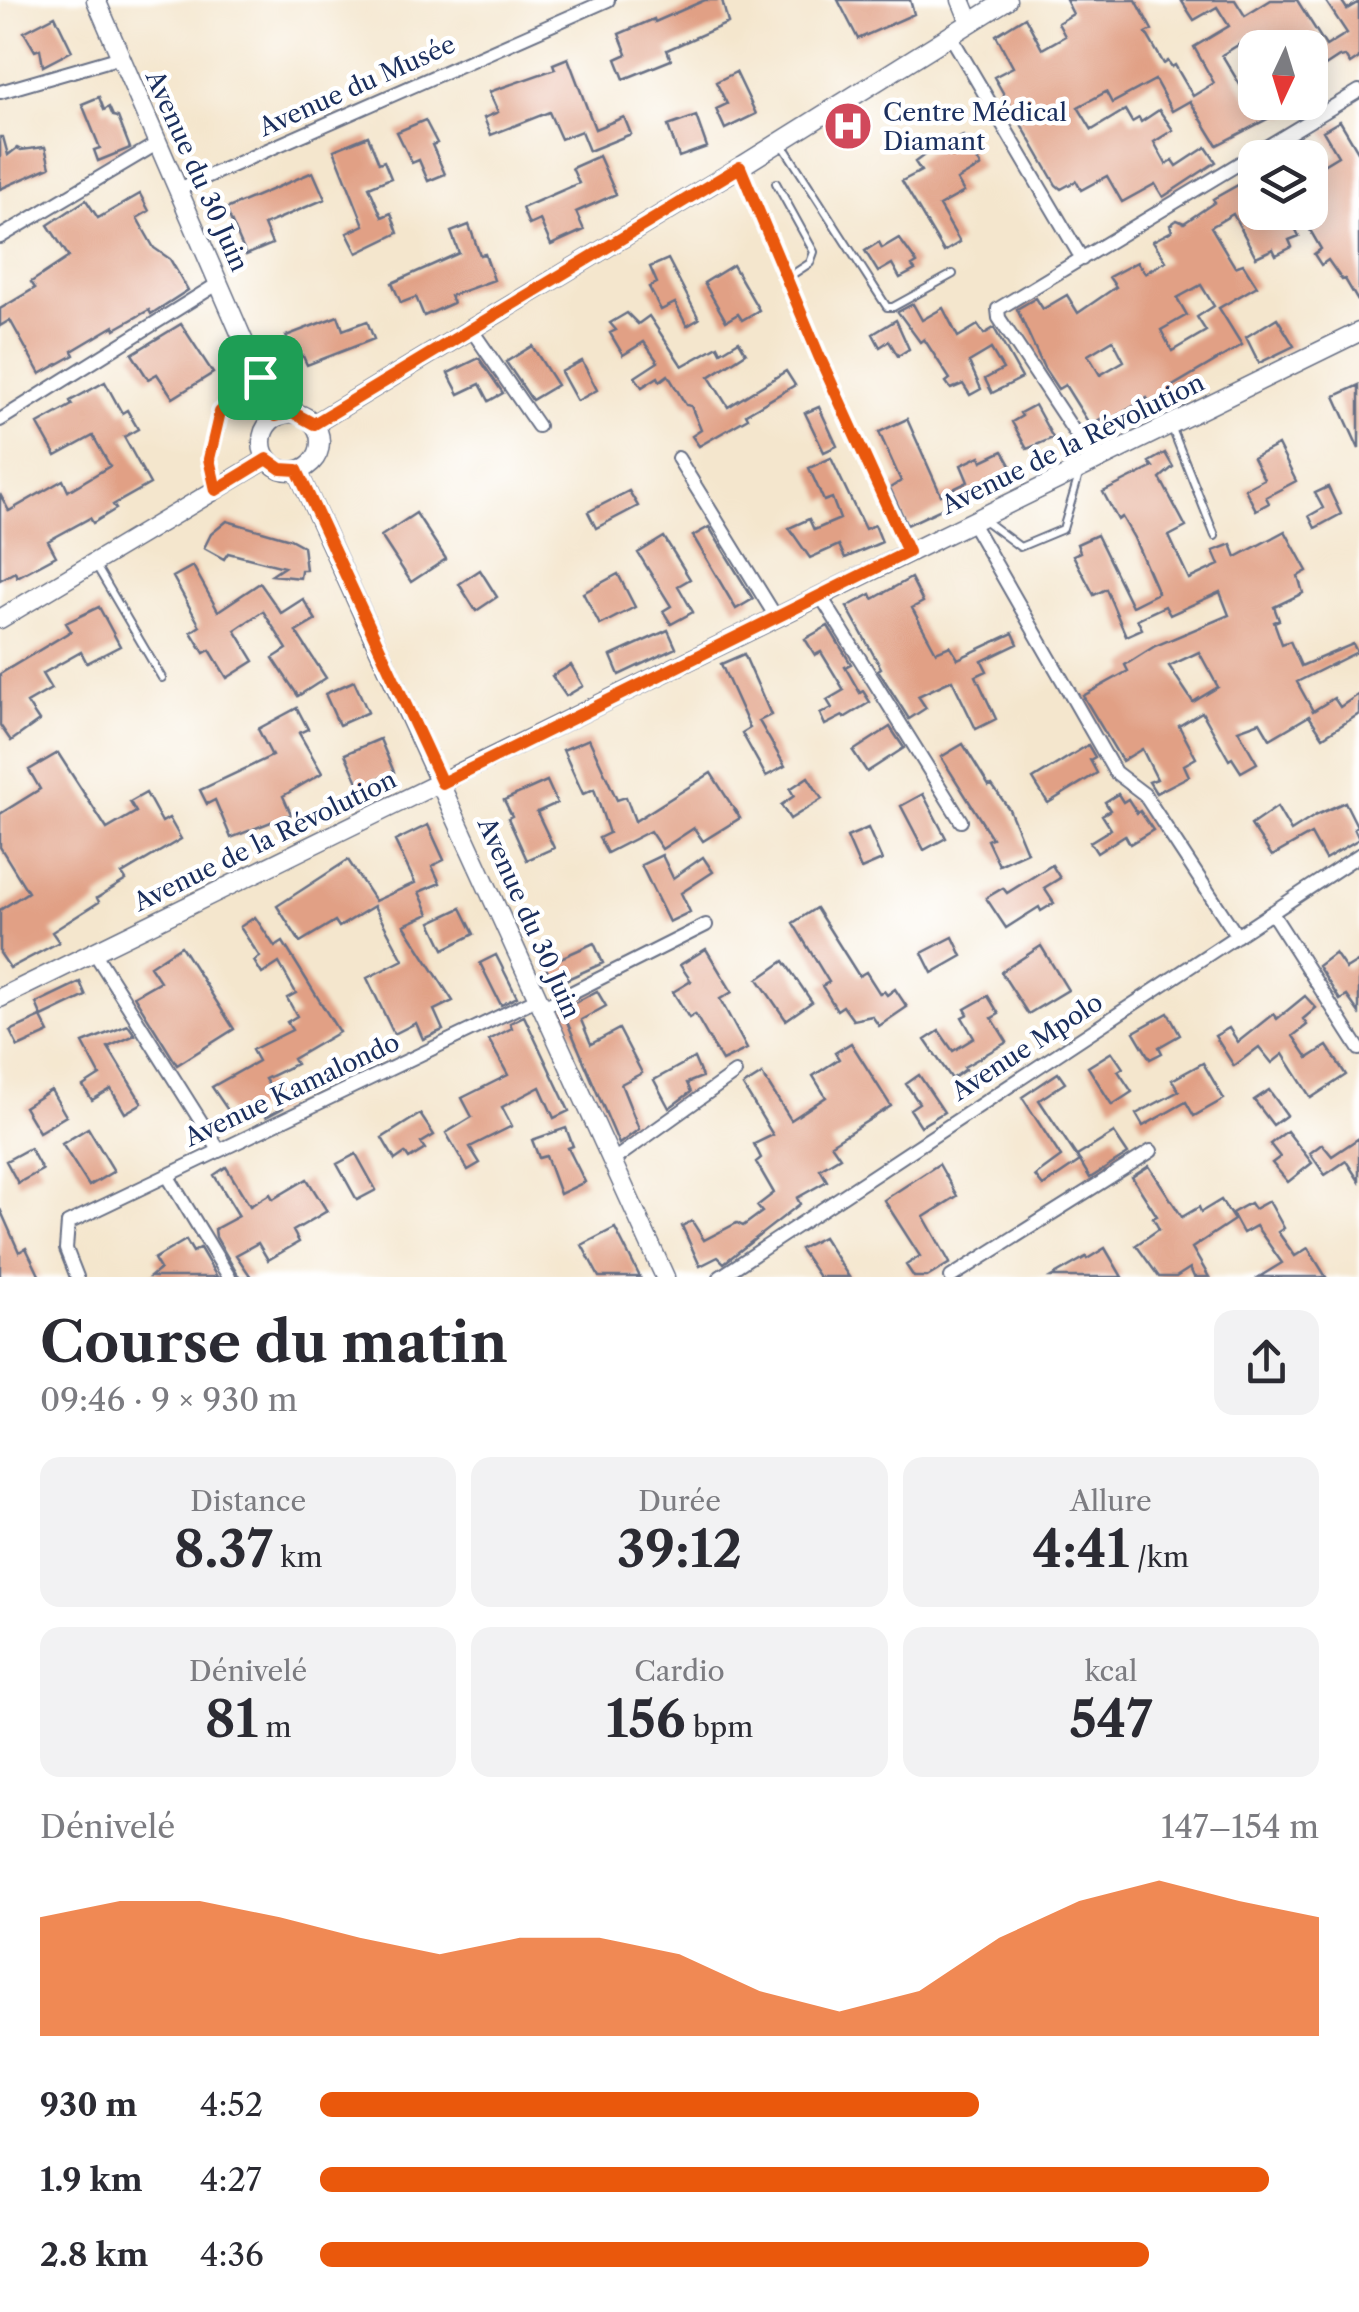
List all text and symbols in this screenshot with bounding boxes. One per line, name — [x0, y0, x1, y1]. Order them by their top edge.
street label: Avenue du Musée — [253, 29, 460, 144]
north arrow — [1238, 30, 1328, 120]
map controls — [1238, 30, 1328, 230]
street label: Avenue du 30 Juin — [138, 65, 255, 276]
place label: Centre Médical Diamant — [883, 97, 1067, 157]
hospital icon: Centre Médical Diamant — [822, 100, 874, 152]
button: layers — [1238, 140, 1328, 230]
pin — [218, 335, 303, 420]
icon: arrive — [233, 350, 288, 405]
street label: Avenue de la Révolution — [936, 367, 1210, 522]
street label: Avenue de la Révolution — [128, 764, 402, 919]
street label: Avenue du 30 Juin — [470, 812, 587, 1023]
street label: Avenue Mpolo — [945, 987, 1108, 1108]
street label: Avenue Kamalondo — [179, 1027, 404, 1154]
text: Course du matin — [40, 1309, 508, 1376]
button: share — [1214, 1310, 1319, 1415]
text: 09:46 · 9 × 930 m — [40, 1380, 298, 1419]
text: Distance — [190, 1484, 306, 1518]
text: Durée — [638, 1484, 721, 1518]
text: Allure — [1070, 1484, 1152, 1518]
text: 8.37 — [174, 1518, 273, 1580]
text: 39:12 — [617, 1518, 742, 1580]
text: 4:41 — [1033, 1518, 1129, 1580]
text: km — [273, 1540, 323, 1574]
text: /km — [1129, 1540, 1189, 1574]
text: Dénivelé — [189, 1654, 307, 1688]
text: Cardio — [634, 1654, 725, 1688]
text: kcal — [1084, 1654, 1137, 1688]
text: 81 — [205, 1688, 258, 1750]
text: 156 — [606, 1688, 686, 1750]
text: 547 — [1069, 1688, 1152, 1750]
text: m — [258, 1710, 292, 1744]
text: bpm — [686, 1710, 753, 1744]
text: Dénivelé — [40, 1807, 175, 1846]
text: 147–154 m — [1161, 1807, 1319, 1846]
text: 930 m — [40, 2085, 137, 2124]
text: 4:52 — [200, 2085, 263, 2124]
text: 1.9 km — [40, 2160, 143, 2199]
text: 4:27 — [200, 2160, 262, 2199]
text: 2.8 km — [40, 2235, 148, 2274]
text: 4:36 — [200, 2235, 264, 2274]

